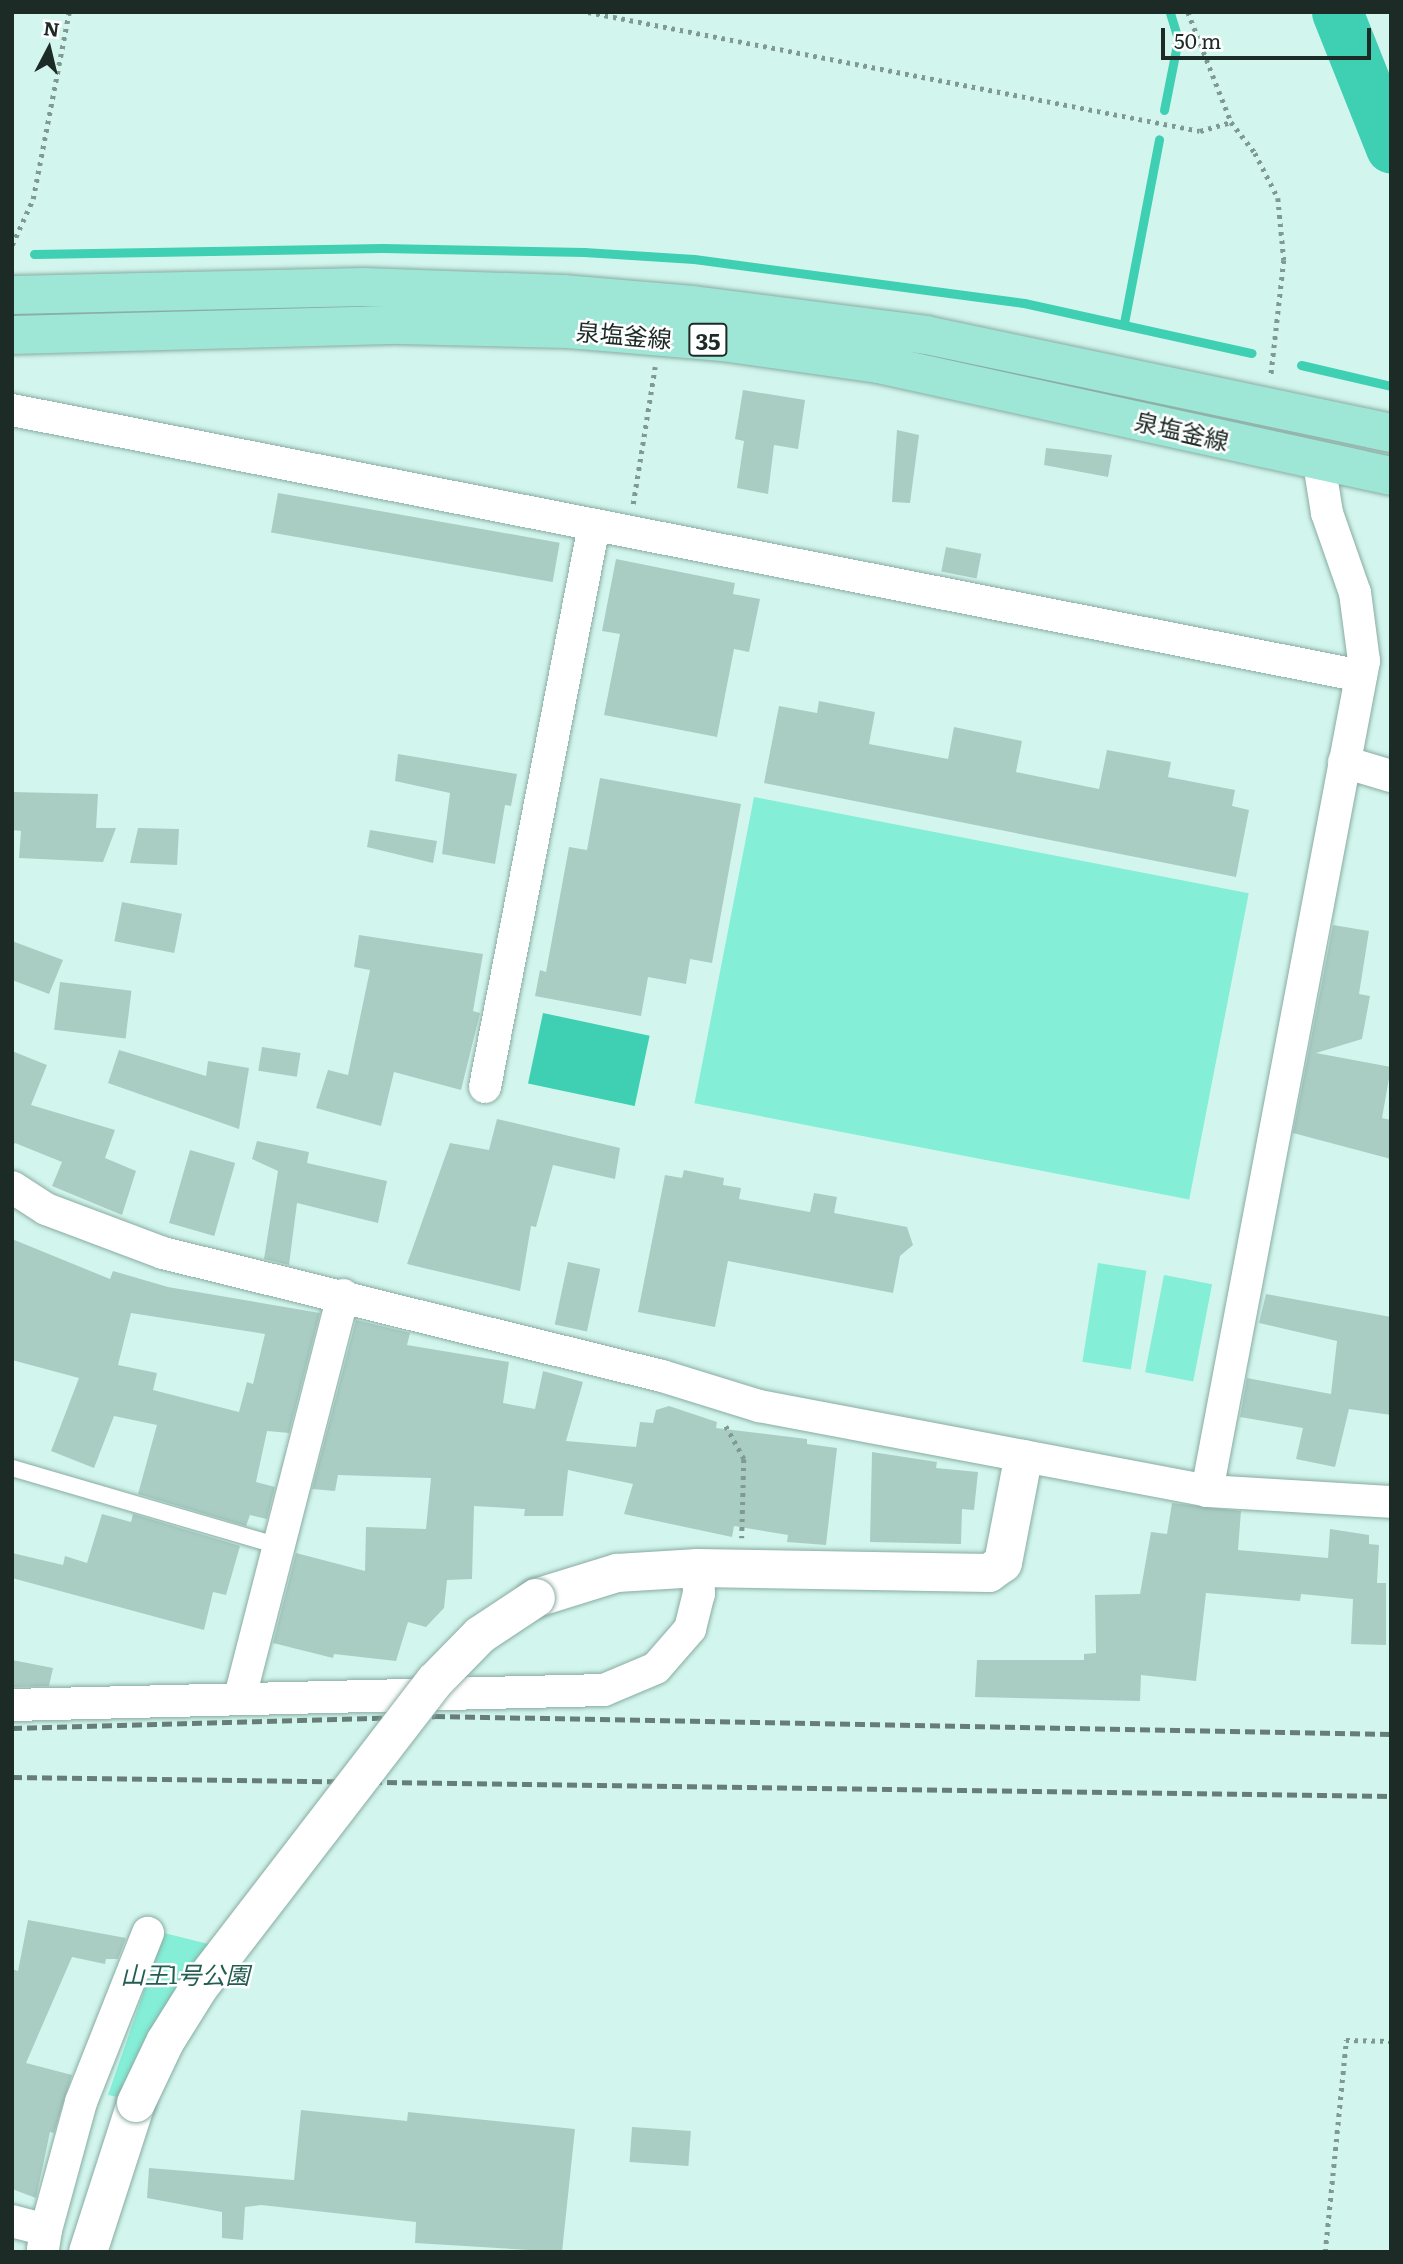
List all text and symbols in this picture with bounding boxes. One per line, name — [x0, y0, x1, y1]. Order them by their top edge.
text: N — [42, 13, 61, 43]
north arrow — [14, 14, 84, 84]
scale bar — [1165, 14, 1375, 58]
text: 50 m — [1174, 24, 1221, 55]
street label: 泉塩釜線 — [575, 315, 673, 353]
road number: 35 — [687, 320, 729, 360]
street label: 泉塩釜線 — [1132, 405, 1232, 455]
park label: 山王1号公園 — [120, 1960, 250, 1988]

